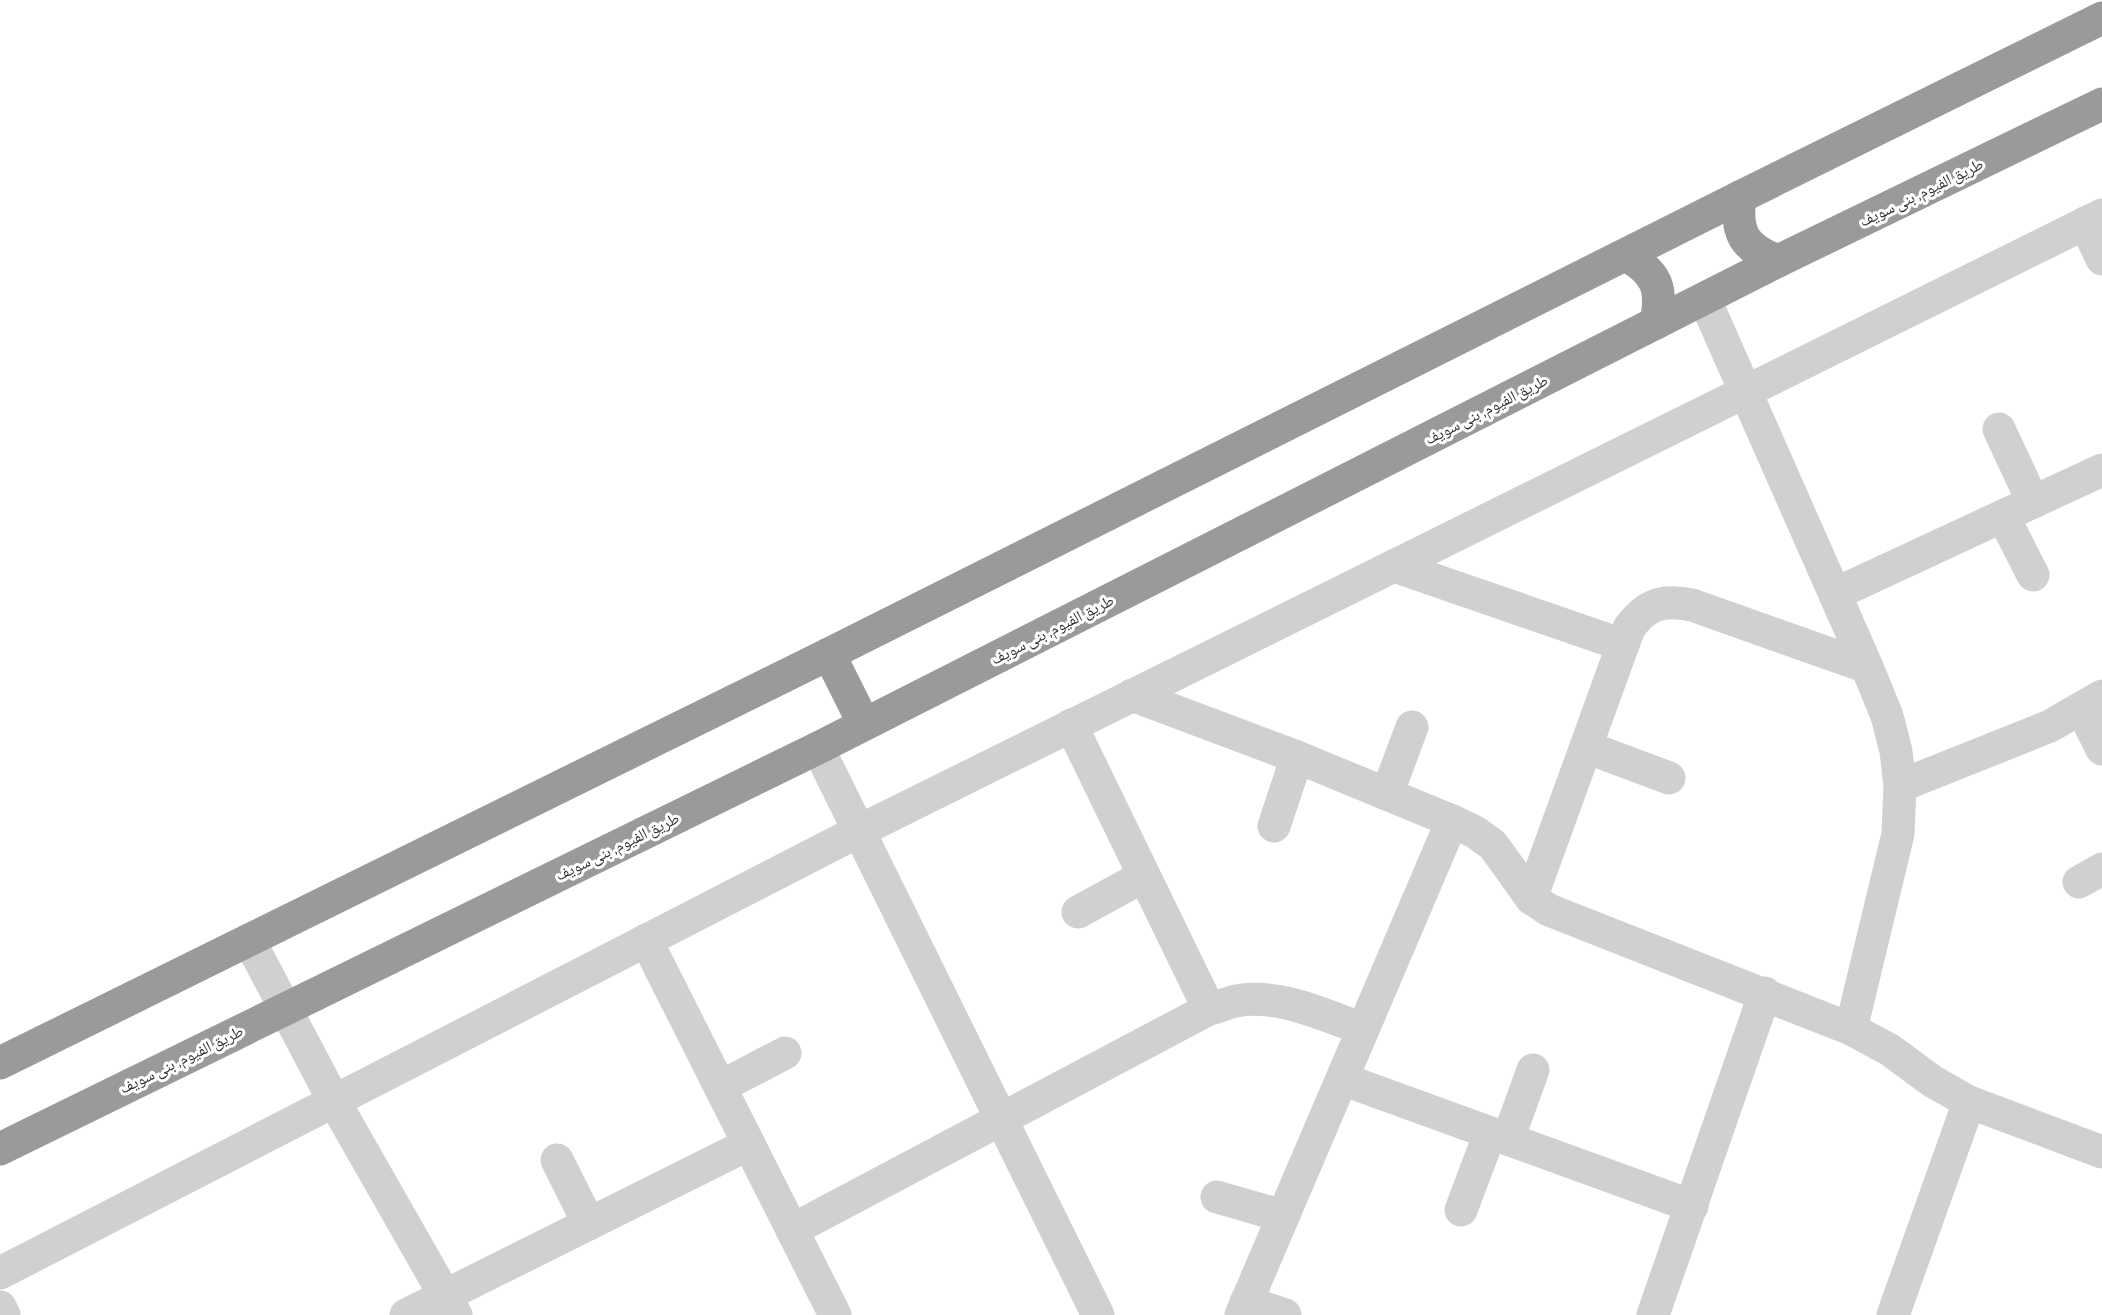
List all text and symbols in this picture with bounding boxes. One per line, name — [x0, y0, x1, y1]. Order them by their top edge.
street label: طريق الفيوم, بنى سويف — [1857, 156, 1987, 232]
street label: طريق الفيوم, بنى سويف — [1422, 372, 1551, 450]
street label: طريق الفيوم, بنى سويف — [988, 592, 1117, 670]
street label: طريق الفيوم, بنى سويف — [553, 810, 683, 886]
street label: طريق الفيوم, بنى سويف — [117, 1023, 247, 1099]

